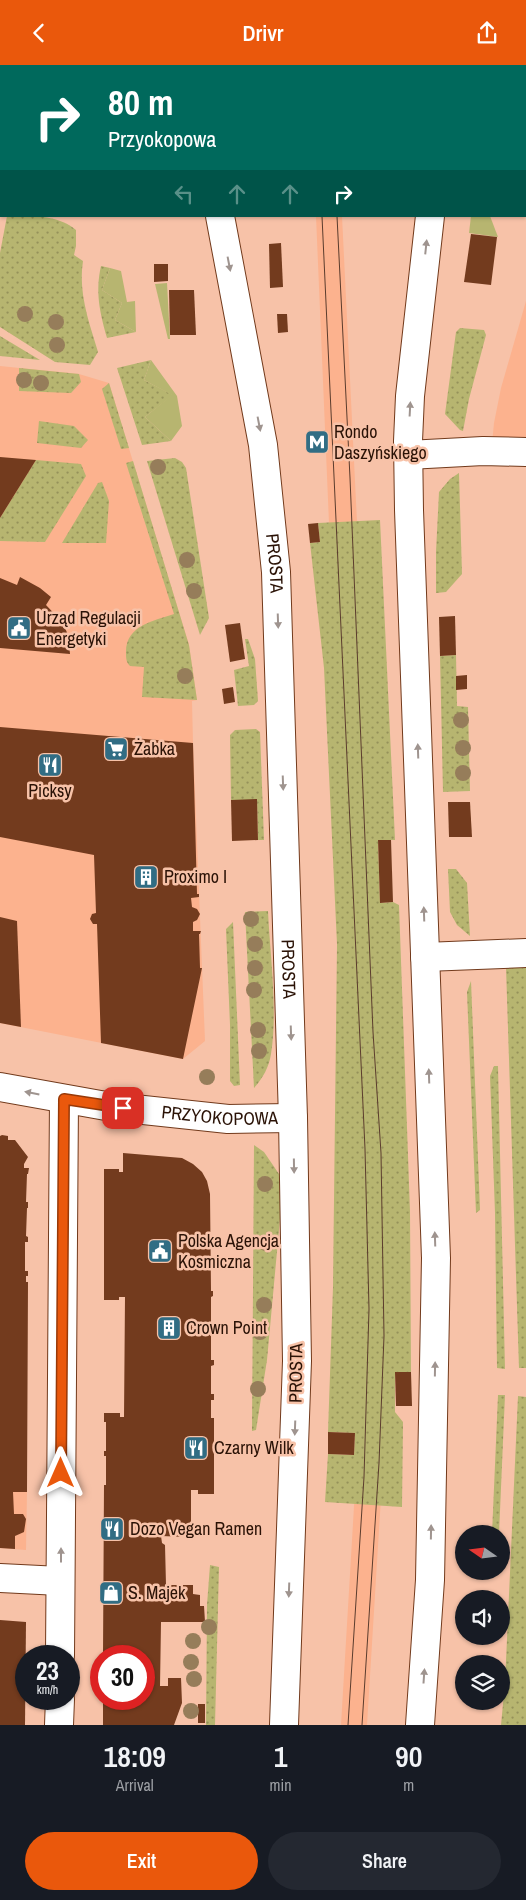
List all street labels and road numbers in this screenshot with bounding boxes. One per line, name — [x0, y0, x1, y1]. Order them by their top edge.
street label: PROSTA — [260, 532, 290, 594]
street label: PROSTA — [275, 939, 302, 999]
street label: PRZYOKOPOWA — [160, 1099, 278, 1132]
street label: PROSTA — [282, 1343, 309, 1403]

